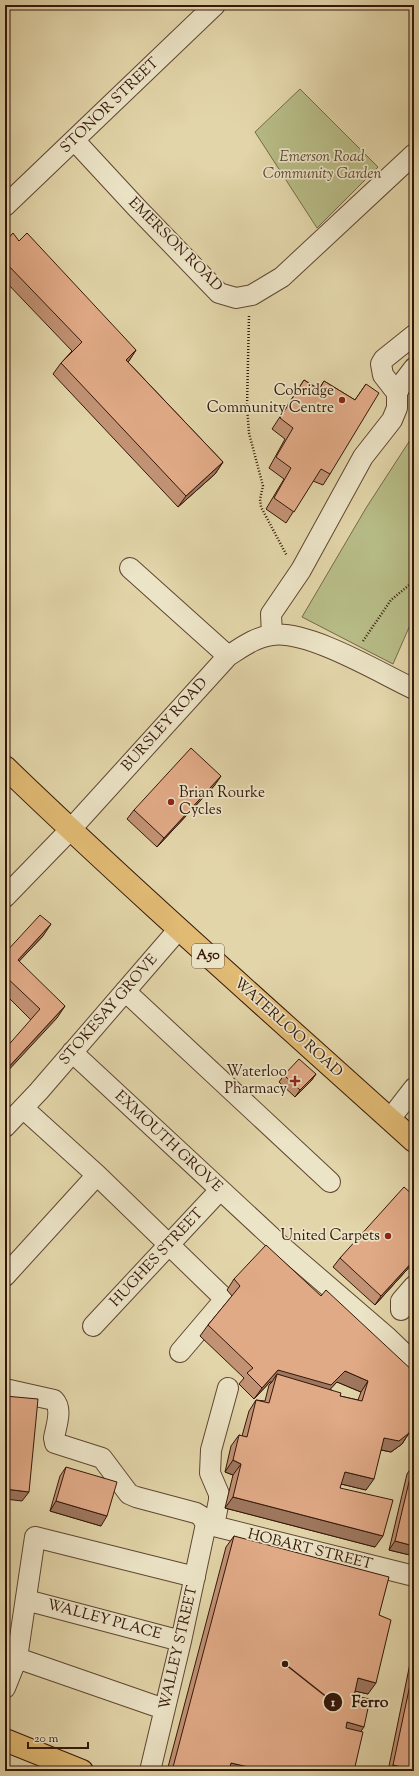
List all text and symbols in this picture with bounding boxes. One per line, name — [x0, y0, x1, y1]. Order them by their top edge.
street label: STONOR STREET — [56, 53, 164, 159]
park label: Emerson Road Community Garden — [263, 147, 381, 185]
street label: EMERSON ROAD — [123, 193, 227, 297]
place label: Cobridge Community Centre — [207, 381, 334, 419]
marker: Cobridge Community Centre — [337, 395, 347, 405]
street label: BURSLEY ROAD — [117, 673, 213, 776]
place label: Brian Rourke Cycles — [179, 783, 265, 821]
marker: Brian Rourke Cycles — [166, 797, 176, 807]
road number: A50 — [192, 944, 224, 968]
street label: STOKESAY GROVE — [55, 950, 163, 1070]
street label: WATERLOO ROAD — [229, 973, 347, 1083]
place label: Waterloo Pharmacy — [224, 1062, 288, 1100]
marker: Waterloo Pharmacy — [290, 1076, 300, 1086]
street label: EXMOUTH GROVE — [109, 1086, 227, 1198]
street label: HUGHES STREET — [106, 1204, 209, 1312]
place label: United Carpets — [280, 1226, 380, 1247]
marker: United Carpets — [383, 1231, 393, 1241]
street label: HOBART STREET — [245, 1524, 375, 1576]
street label: WALLEY STREET — [155, 1583, 204, 1712]
street label: WALLEY PLACE — [44, 1595, 164, 1645]
callout: Ferro — [323, 1688, 396, 1716]
text: Ferro — [352, 1692, 389, 1715]
text: 1 — [330, 1694, 336, 1712]
scale bar — [28, 1724, 88, 1750]
text: 20 m — [34, 1730, 59, 1748]

